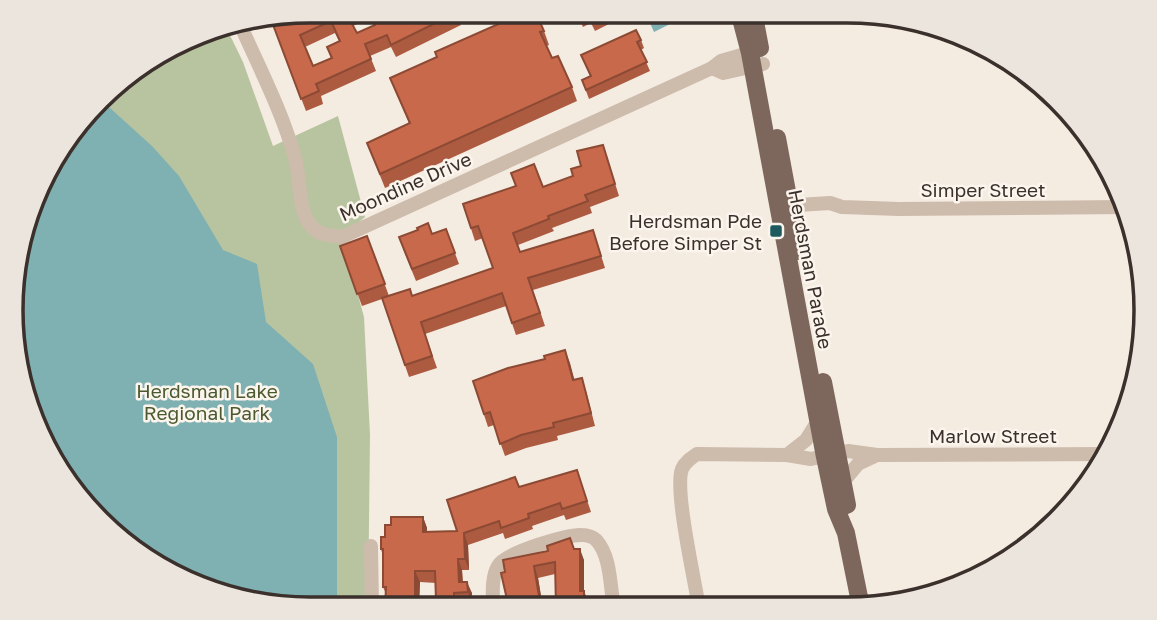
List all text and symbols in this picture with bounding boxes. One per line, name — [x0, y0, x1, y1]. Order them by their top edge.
street label: Moondine Drive — [335, 147, 475, 225]
street label: Simper Street — [920, 178, 1046, 201]
street label: Herdsman Parade — [784, 187, 838, 351]
place label: Herdsman Pde Before Simper St — [609, 209, 762, 254]
marker: Herdsman Pde Before Simper St — [768, 223, 784, 239]
park label: Herdsman Lake Regional Park — [136, 379, 278, 424]
street label: Marlow Street — [929, 424, 1057, 447]

